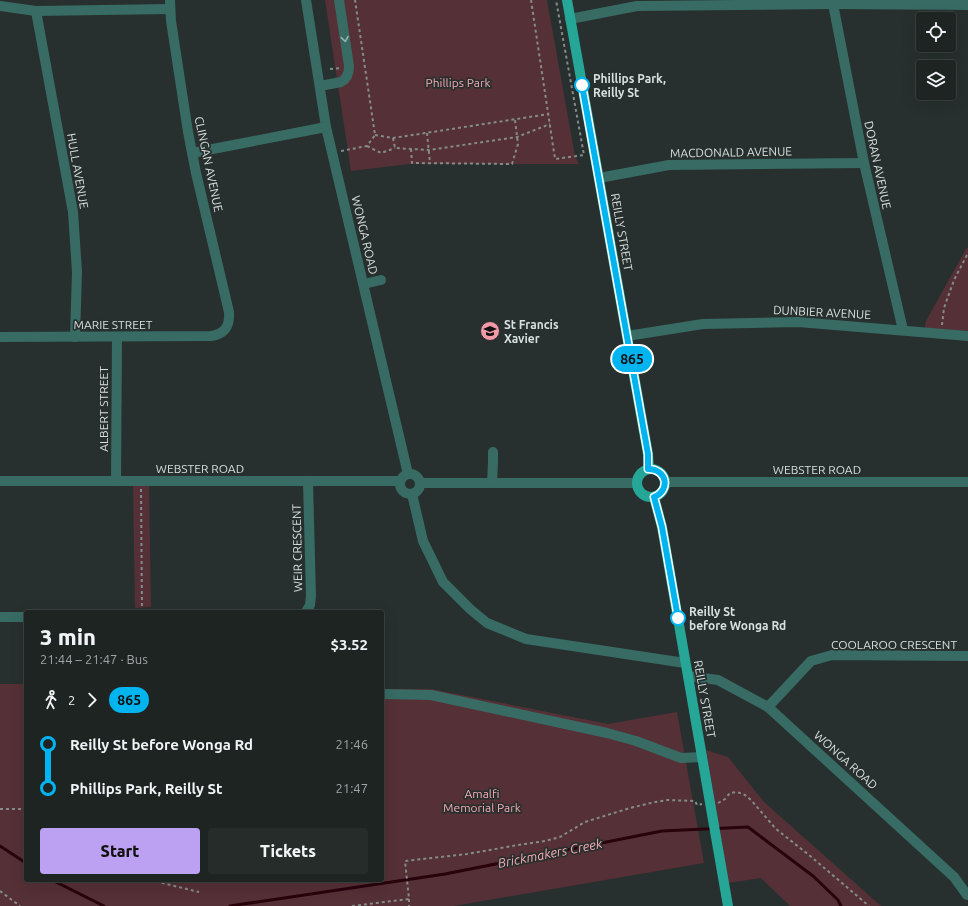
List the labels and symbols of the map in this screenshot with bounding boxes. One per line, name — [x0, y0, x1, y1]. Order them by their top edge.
one-way arrow — [340, 35, 349, 42]
place label: Phillips Park, Reilly St — [593, 72, 666, 99]
park label: Phillips Park — [426, 76, 490, 89]
marker: Phillips Park, Reilly St — [574, 77, 590, 93]
street label: CLINGAN AVENUE — [193, 115, 226, 213]
street label: DORAN AVENUE — [862, 120, 894, 211]
street label: HULL AVENUE — [65, 132, 91, 210]
street label: MACDONALD AVENUE — [670, 144, 792, 160]
street label: REILLY STREET — [609, 192, 635, 272]
street label: WONGA ROAD — [350, 194, 380, 276]
street label: DUNBIER AVENUE — [773, 303, 872, 321]
street label: MARIE STREET — [74, 318, 153, 331]
place label: St Francis Xavier — [504, 318, 559, 345]
school or university icon: St Francis Xavier — [479, 320, 501, 342]
line badge: 865 — [609, 346, 655, 372]
street label: ALBERT STREET — [97, 366, 110, 452]
street label: WEBSTER ROAD — [156, 462, 244, 475]
street label: WEBSTER ROAD — [773, 463, 861, 476]
street label: WEIR CRESCENT — [290, 503, 304, 592]
place label: Reilly St before Wonga Rd — [689, 605, 786, 632]
marker: Reilly St before Wonga Rd — [670, 610, 686, 626]
street label: COOLAROO CRESCENT — [831, 638, 957, 651]
street label: REILLY STREET — [692, 659, 718, 739]
street label: WONGA ROAD — [812, 728, 880, 792]
park label: Amalfi Memorial Park — [443, 787, 521, 814]
water label: Brickmakers Creek — [497, 836, 604, 870]

